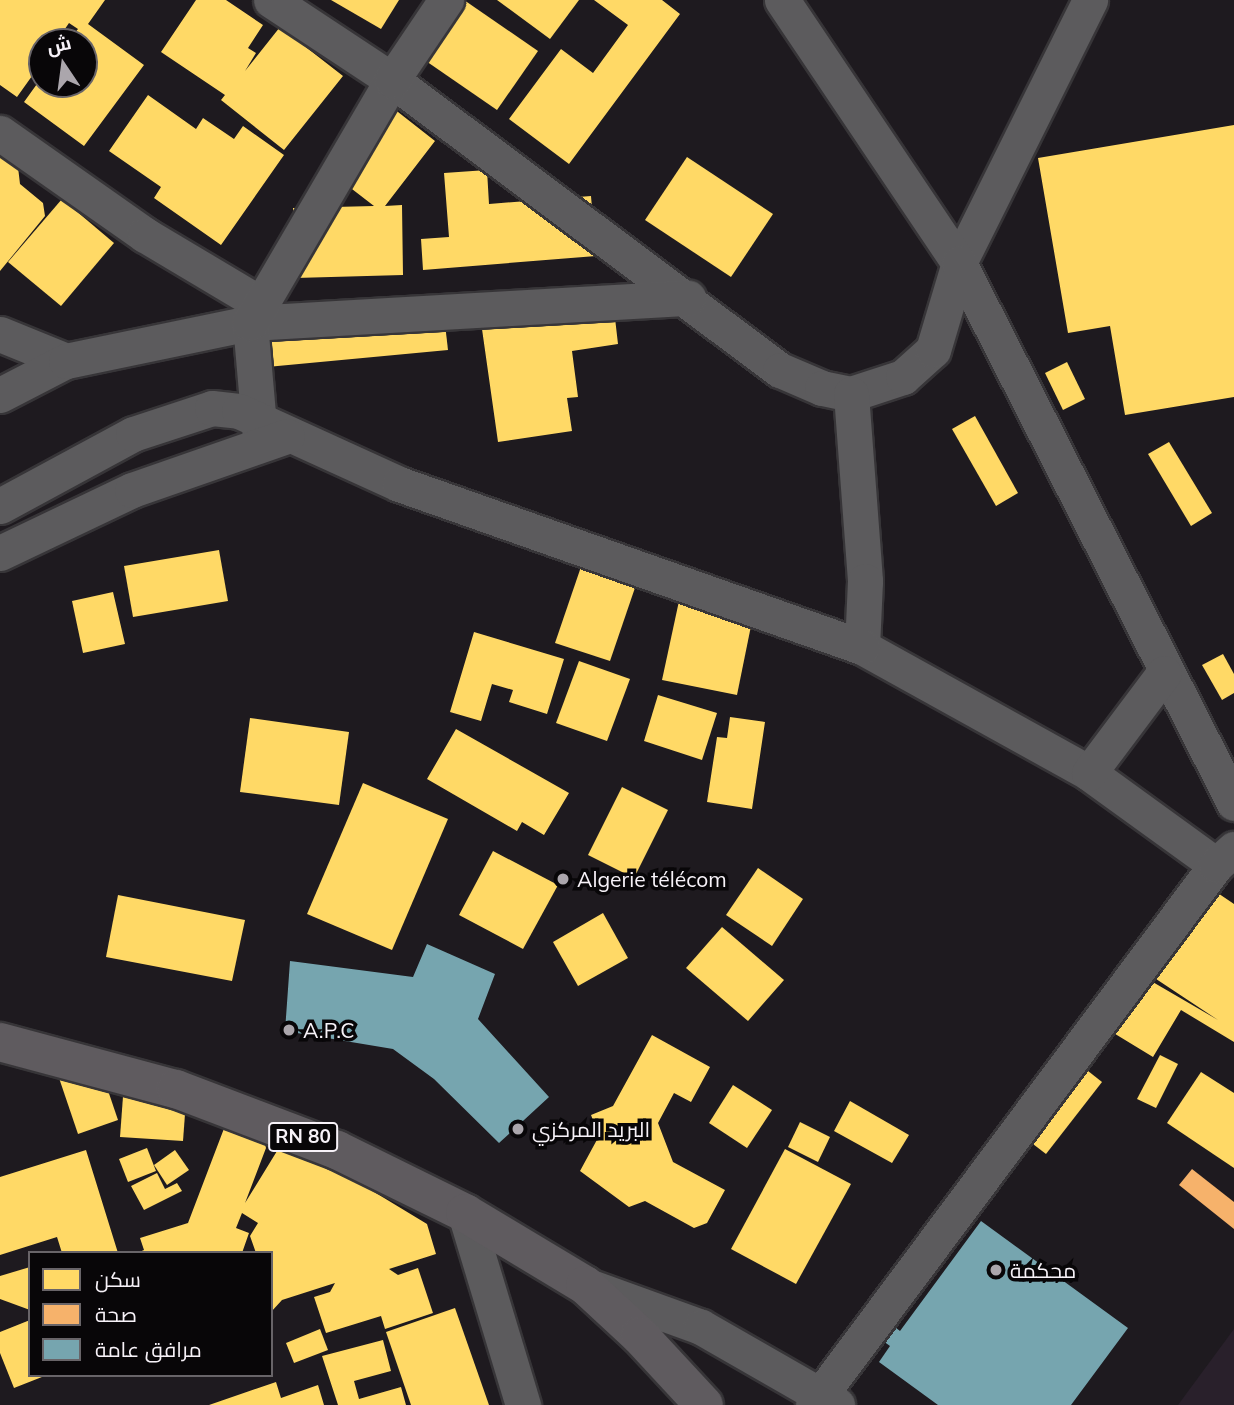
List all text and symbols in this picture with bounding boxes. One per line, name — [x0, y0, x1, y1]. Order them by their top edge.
north arrow — [28, 28, 98, 98]
text: ش — [44, 30, 73, 59]
place label: Algerie télécom — [577, 866, 727, 892]
marker: Algerie télécom — [555, 871, 571, 887]
place label: A.P.C — [303, 1017, 355, 1043]
marker: A.P.C — [281, 1022, 297, 1038]
place label: البريد المركزي — [532, 1116, 650, 1142]
road number: RN 80 — [268, 1121, 338, 1152]
marker: البريد المركزي — [510, 1121, 526, 1137]
legend — [28, 1251, 273, 1377]
place label: محكمة — [1010, 1257, 1076, 1283]
marker: محكمة — [988, 1262, 1004, 1278]
text: سكن — [95, 1266, 141, 1292]
text: صحة — [95, 1301, 137, 1327]
text: مرافق عامة — [95, 1336, 202, 1362]

